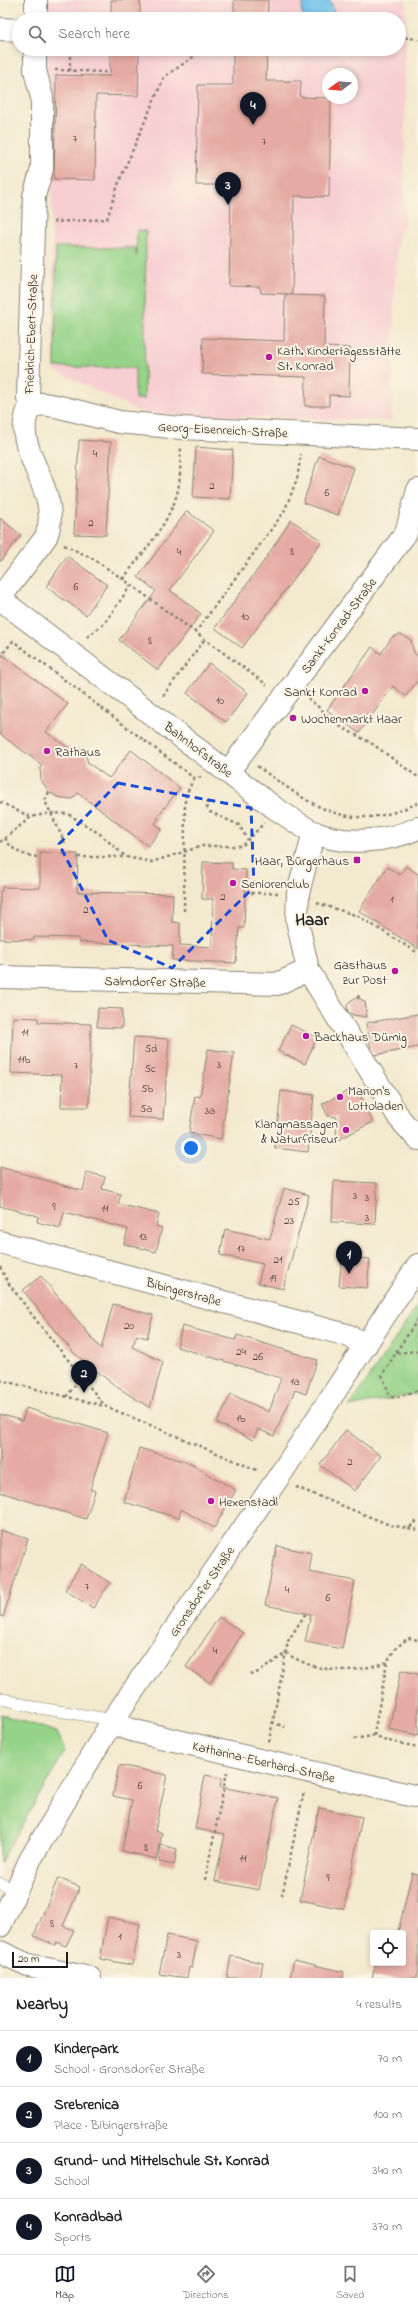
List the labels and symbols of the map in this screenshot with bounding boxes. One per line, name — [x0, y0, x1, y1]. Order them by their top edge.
north arrow — [322, 68, 358, 104]
pin: 4 — [240, 92, 266, 125]
house number: 7 — [73, 131, 78, 147]
house number: 7 — [262, 134, 267, 150]
pin: 3 — [215, 172, 241, 205]
street label: Friedrich-Ebert-Straße — [20, 273, 43, 396]
place label: Kath. Kindertagesstätte St. Konrad — [277, 342, 401, 376]
marker: Kath. Kindertagesstätte St. Konrad — [264, 352, 274, 362]
street label: Georg-Eisenreich-Straße — [157, 418, 288, 444]
house number: 4 — [93, 446, 98, 462]
house number: 2 — [209, 478, 215, 494]
house number: 6 — [325, 485, 330, 501]
house number: 2 — [88, 515, 94, 531]
house number: 4 — [177, 544, 182, 560]
house number: 8 — [290, 544, 294, 560]
street label: Sankt-Konrad-Straße — [297, 574, 382, 678]
house number: 6 — [74, 579, 79, 595]
house number: 10 — [241, 609, 249, 625]
house number: 8 — [148, 633, 152, 649]
place label: Sankt Konrad — [284, 683, 358, 702]
marker: Sankt Konrad — [360, 686, 370, 696]
house number: 10 — [216, 693, 224, 709]
place label: Wochenmarkt Haar — [301, 710, 403, 729]
marker: Wochenmarkt Haar — [288, 713, 298, 723]
street label: Bahnhofstraße — [159, 717, 237, 783]
place label: Rathaus — [55, 743, 101, 762]
marker: Rathaus — [42, 746, 52, 756]
place label: Haar, Bürgerhaus — [255, 852, 349, 872]
marker: Haar, Bürgerhaus — [352, 855, 362, 865]
place label: Seniorenclub — [241, 875, 309, 894]
marker: Seniorenclub — [228, 878, 238, 888]
house number: 2 — [220, 889, 226, 905]
house number: 1 — [390, 892, 394, 908]
house number: 2 — [83, 902, 89, 918]
district label: Haar — [295, 908, 329, 933]
place label: Gasthaus zur Post — [334, 956, 388, 990]
marker: Gasthaus zur Post — [390, 966, 400, 976]
street label: Salmdorfer Straße — [104, 972, 206, 993]
house number: 11 — [22, 1025, 29, 1041]
place label: Backhaus Dümig — [313, 1028, 407, 1048]
marker: Backhaus Dümig — [301, 1031, 311, 1041]
house number: 5d — [145, 1041, 157, 1057]
house number: 11b — [18, 1052, 31, 1068]
house number: 3 — [217, 1057, 222, 1073]
house number: 7 — [74, 1058, 79, 1074]
house number: 5c — [144, 1061, 156, 1077]
house number: 5b — [141, 1081, 153, 1097]
place label: Marion's Lottoladen — [348, 1082, 403, 1116]
marker: Marion's Lottoladen — [335, 1092, 345, 1102]
house number: 5a — [140, 1101, 152, 1117]
house number: 3a — [205, 1103, 215, 1119]
place label: Klangmassagen & Naturfriseur — [255, 1115, 339, 1149]
marker: Klangmassagen & Naturfriseur — [341, 1125, 351, 1135]
your location — [181, 1138, 201, 1158]
house number: 3 — [353, 1188, 358, 1204]
house number: 3 — [365, 1190, 370, 1206]
house number: 25 — [288, 1194, 300, 1210]
house number: 9 — [52, 1199, 56, 1215]
house number: 11 — [102, 1201, 109, 1217]
house number: 3 — [365, 1210, 370, 1226]
house number: 23 — [284, 1213, 294, 1229]
house number: 13 — [139, 1229, 147, 1245]
house number: 17 — [237, 1241, 245, 1257]
pin: 1 — [336, 1241, 362, 1274]
house number: 21 — [274, 1252, 283, 1268]
house number: 19 — [270, 1271, 277, 1287]
street label: Bibingerstraße — [143, 1273, 223, 1313]
house number: 20 — [124, 1318, 134, 1334]
house number: 24 — [236, 1344, 246, 1360]
house number: 26 — [253, 1349, 263, 1365]
pin: 2 — [71, 1360, 97, 1393]
house number: 1a — [290, 1374, 300, 1390]
house number: 1b — [236, 1411, 246, 1427]
house number: 2 — [347, 1454, 353, 1470]
place label: Hexenstadl — [219, 1493, 278, 1512]
marker: Hexenstadl — [206, 1496, 216, 1506]
street label: Gronsdorfer Straße — [165, 1543, 240, 1641]
house number: 7 — [85, 1579, 90, 1595]
house number: 4 — [285, 1582, 290, 1598]
house number: 6 — [326, 1590, 331, 1606]
house number: 4 — [213, 1643, 218, 1659]
street label: Katharina-Eberhard-Straße — [190, 1737, 337, 1788]
house number: 6 — [138, 1778, 143, 1794]
house number: 8 — [144, 1840, 148, 1856]
house number: 11 — [240, 1851, 247, 1867]
house number: 9 — [326, 1870, 330, 1886]
house number: 8 — [50, 1916, 54, 1932]
house number: 1 — [118, 1929, 122, 1945]
house number: 3 — [177, 1947, 182, 1963]
scale bar — [12, 1950, 68, 1969]

